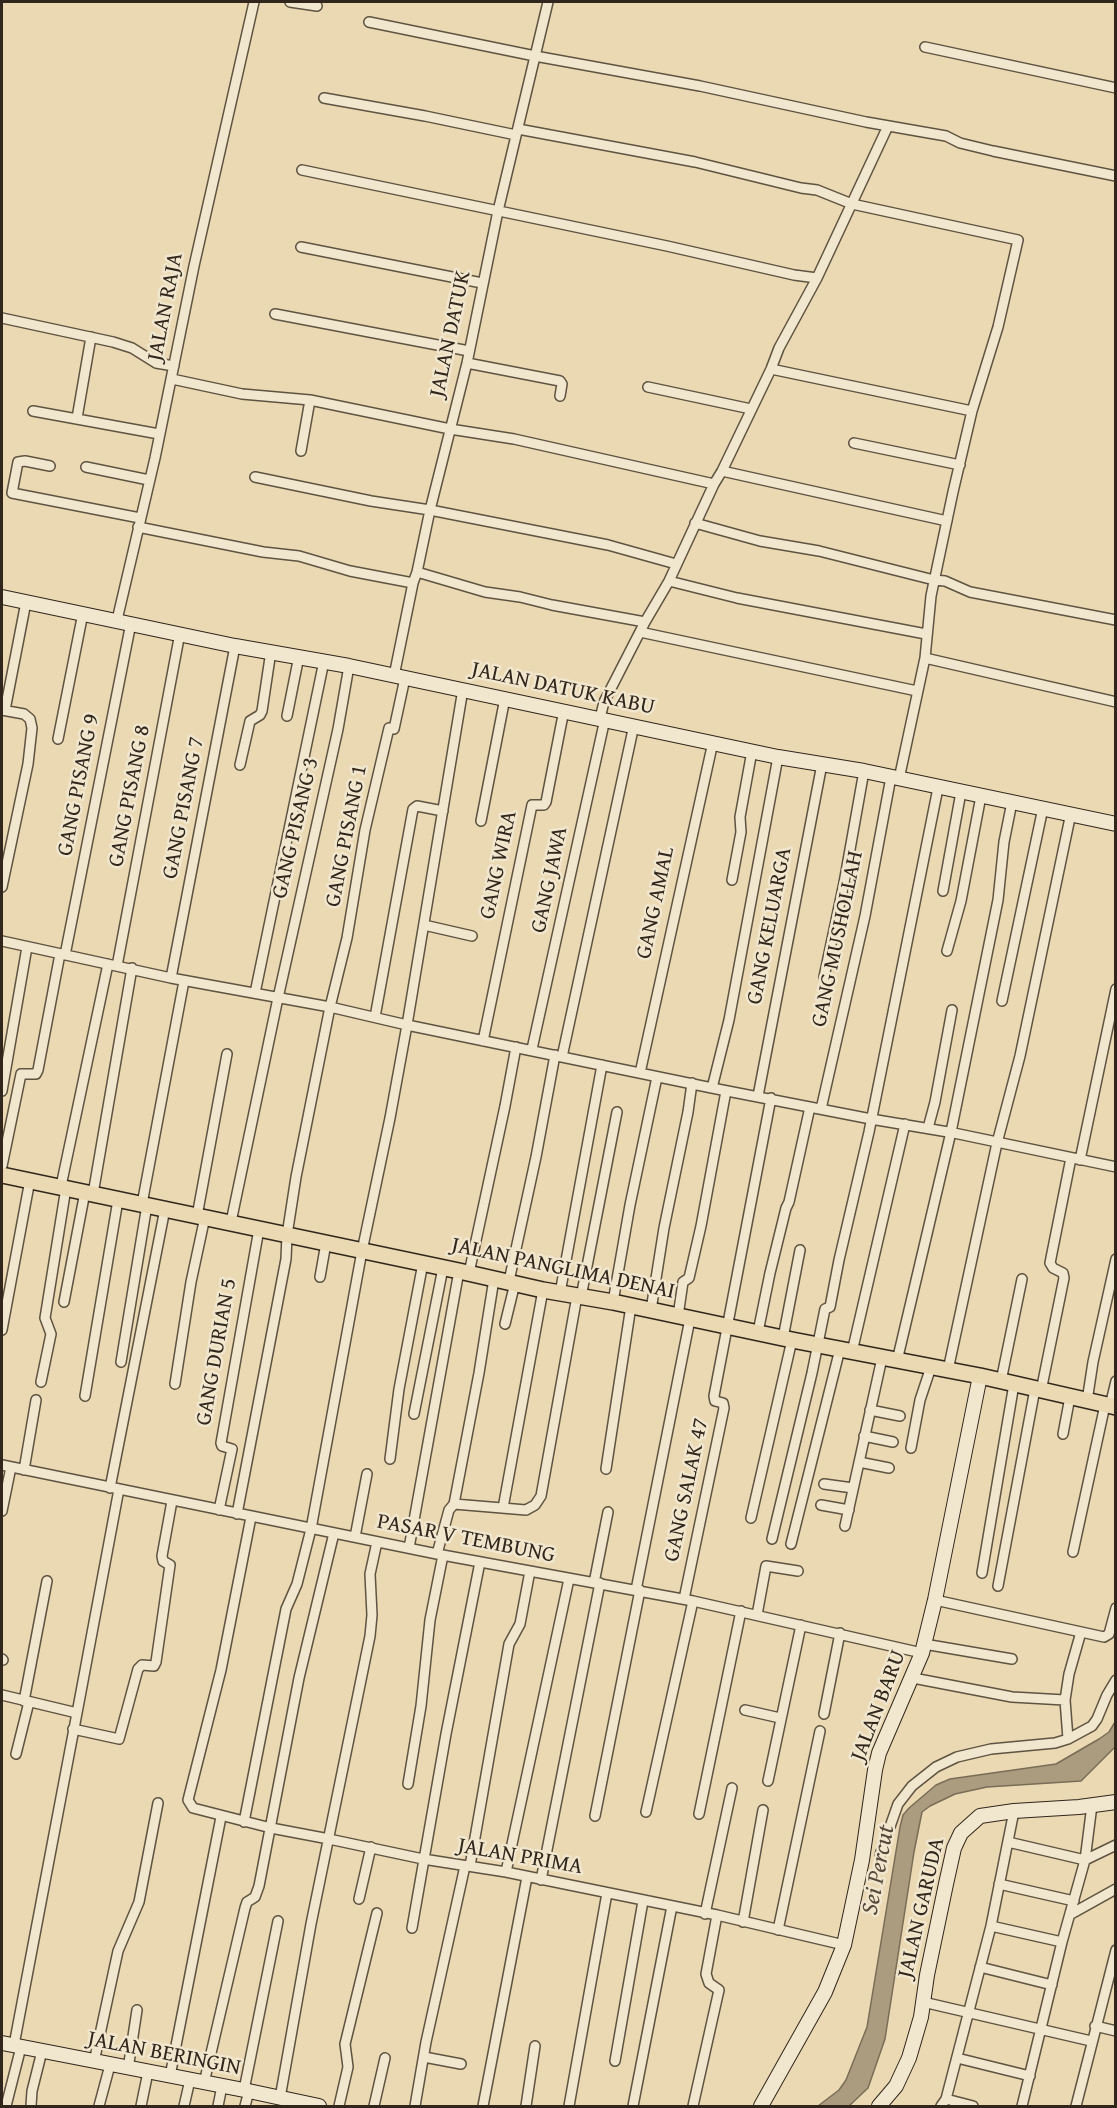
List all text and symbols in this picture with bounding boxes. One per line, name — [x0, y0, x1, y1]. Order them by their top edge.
street label: JALAN RAJA — [143, 251, 189, 363]
street label: JALAN DATUK — [425, 268, 477, 400]
street label: JALAN DATUK KABU — [469, 657, 657, 721]
street label: GANG PISANG 9 — [52, 712, 106, 858]
street label: GANG PISANG 8 — [103, 723, 157, 869]
street label: GANG PISANG 7 — [157, 735, 211, 881]
street label: GANG PISANG 3 — [267, 755, 325, 901]
street label: GANG PISANG 1 — [320, 763, 374, 909]
street label: GANG WIRA — [475, 808, 523, 922]
street label: GANG JAWA — [526, 825, 574, 935]
street label: GANG AMAL — [631, 845, 681, 961]
street label: GANG KELUARGA — [742, 845, 798, 1007]
street label: GANG MUSHOLLAH — [806, 849, 870, 1029]
street label: JALAN PANGLIMA DENAI — [449, 1232, 677, 1306]
street label: GANG DURIAN 5 — [191, 1276, 243, 1428]
street label: GANG SALAK 47 — [659, 1416, 715, 1564]
street label: PASAR V TEMBUNG — [375, 1509, 557, 1569]
street label: JALAN BARU — [846, 1647, 912, 1765]
water label: Sei Percut — [856, 1823, 902, 1917]
street label: JALAN PRIMA — [456, 1833, 584, 1881]
street label: JALAN GARUDA — [893, 1835, 951, 1981]
street label: JALAN BERINGIN — [85, 2026, 243, 2082]

